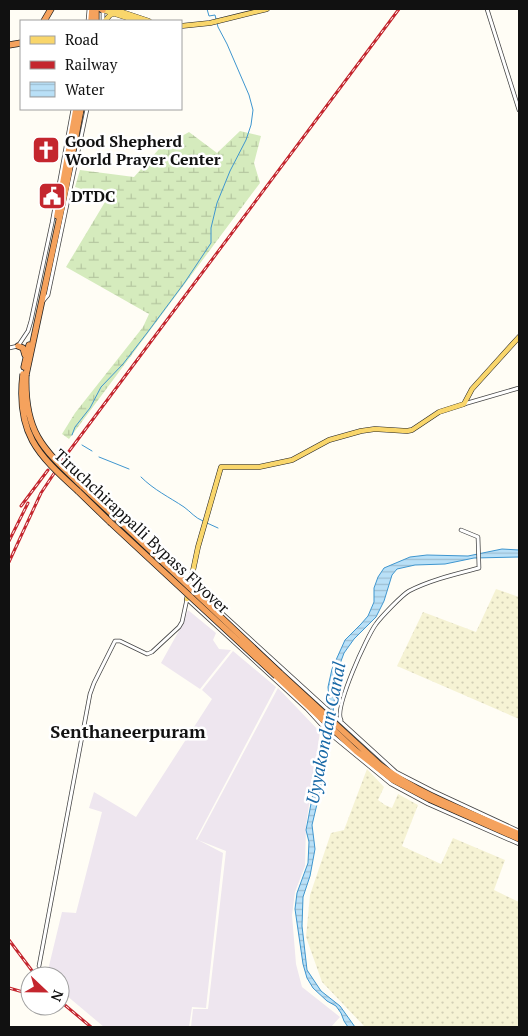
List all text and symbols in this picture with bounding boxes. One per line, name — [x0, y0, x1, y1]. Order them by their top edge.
legend — [20, 20, 182, 110]
text: Road — [65, 29, 98, 49]
text: Railway — [65, 54, 118, 74]
text: Water — [65, 79, 105, 99]
place label: Good Shepherd World Prayer Center — [65, 130, 221, 170]
church icon: Good Shepherd World Prayer Center — [31, 135, 61, 165]
public building icon: DTDC — [37, 181, 67, 211]
place label: DTDC — [71, 185, 115, 207]
street label: Tiruchchirappalli Bypass Flyover — [50, 444, 235, 619]
water label: Uyyakondan Canal — [299, 660, 351, 806]
district label: Senthaneerpuram — [50, 719, 206, 743]
north arrow — [20, 966, 70, 1016]
text: N — [47, 988, 68, 1005]

